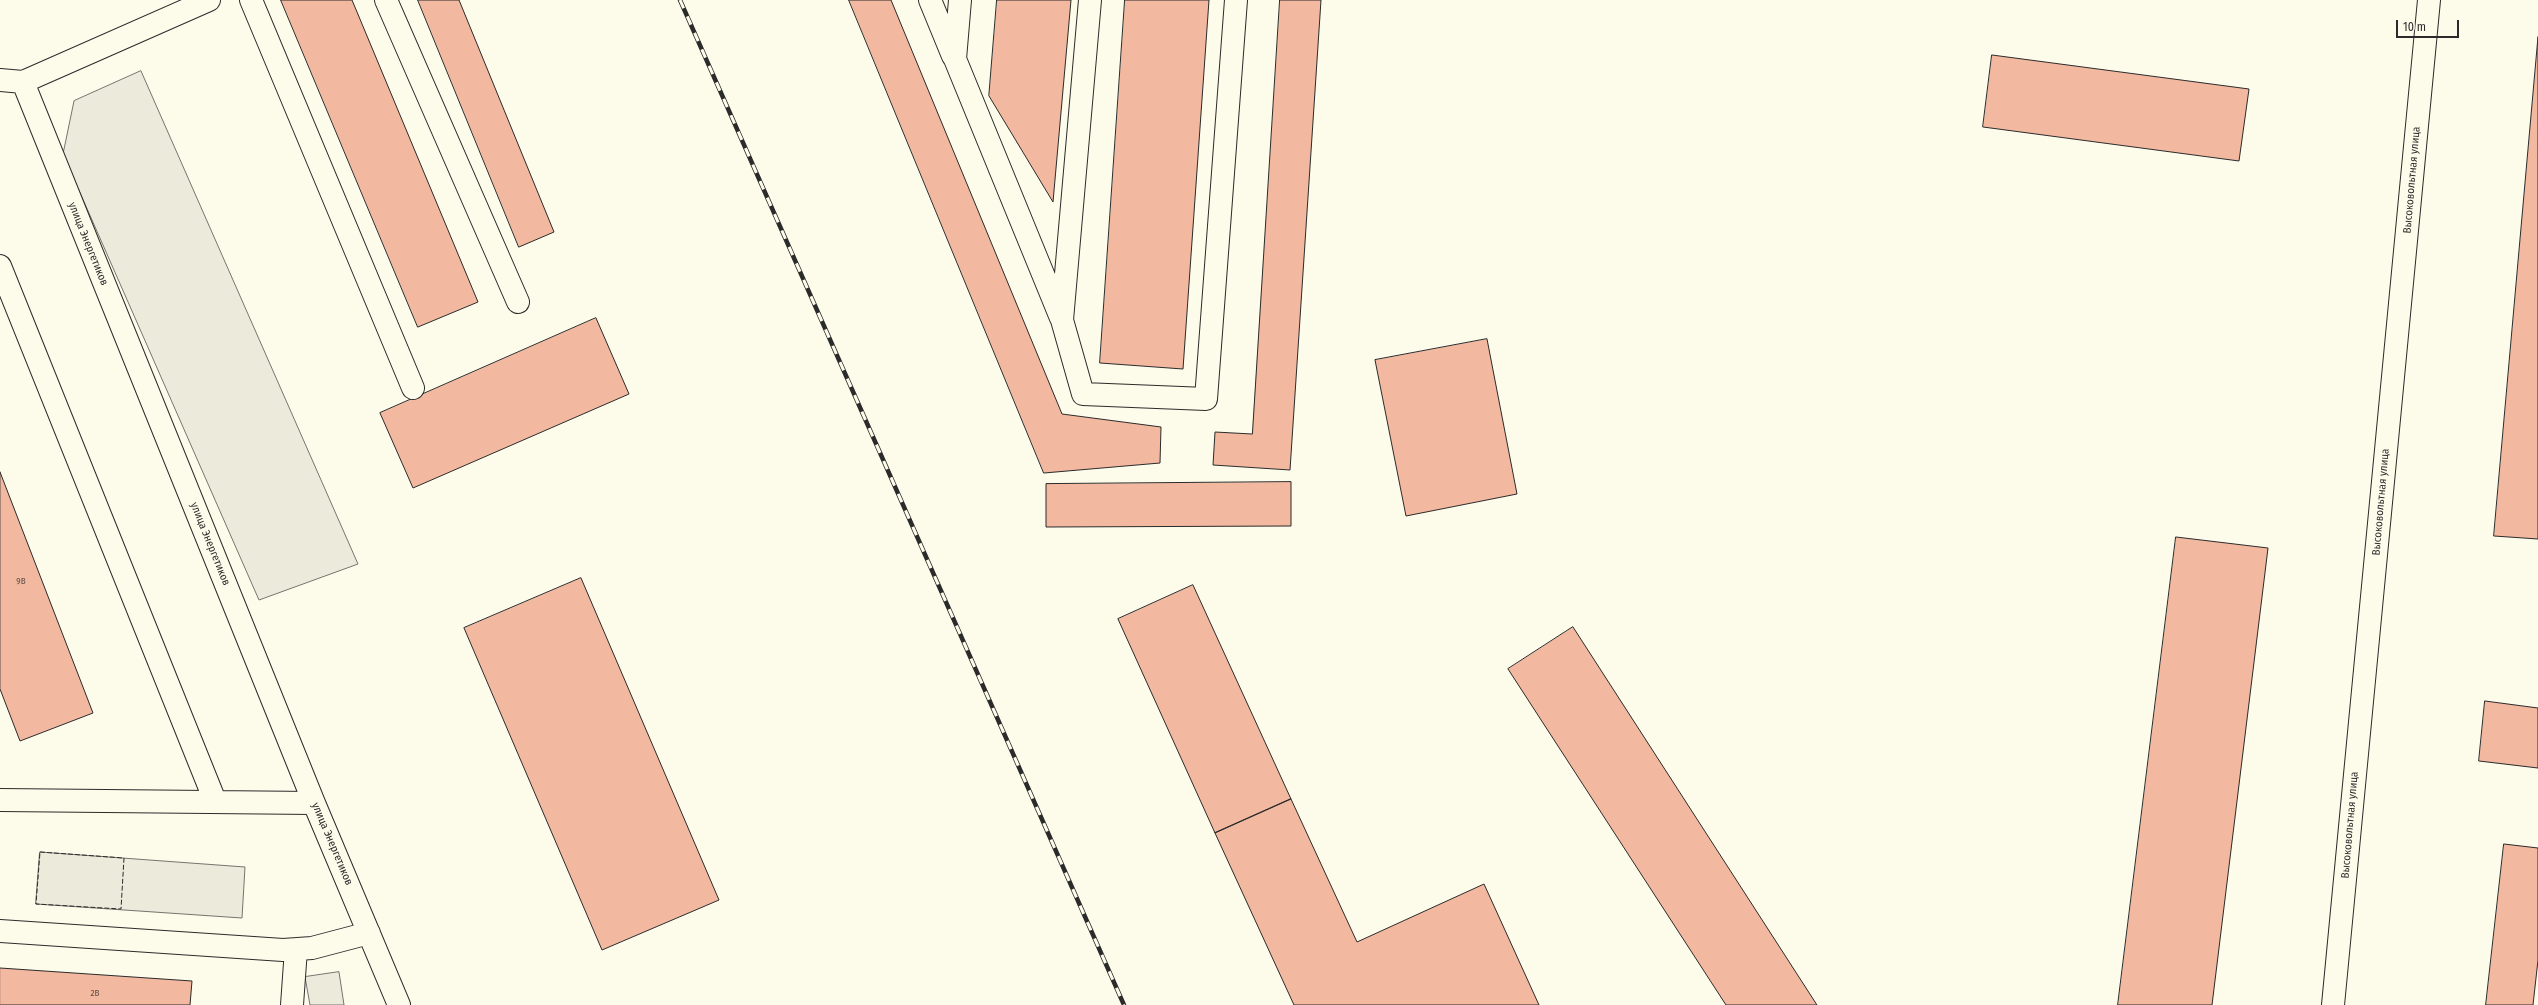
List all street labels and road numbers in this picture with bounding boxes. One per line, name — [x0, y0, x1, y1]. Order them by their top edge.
street label: Высоковольтная улица — [2401, 126, 2423, 234]
street label: улица Энергетиков — [65, 200, 111, 288]
street label: Высоковольтная улица — [2370, 448, 2392, 556]
street label: улица Энергетиков — [187, 500, 233, 588]
street label: Высоковольтная улица — [2339, 771, 2361, 879]
street label: улица Энергетиков — [309, 801, 355, 887]

